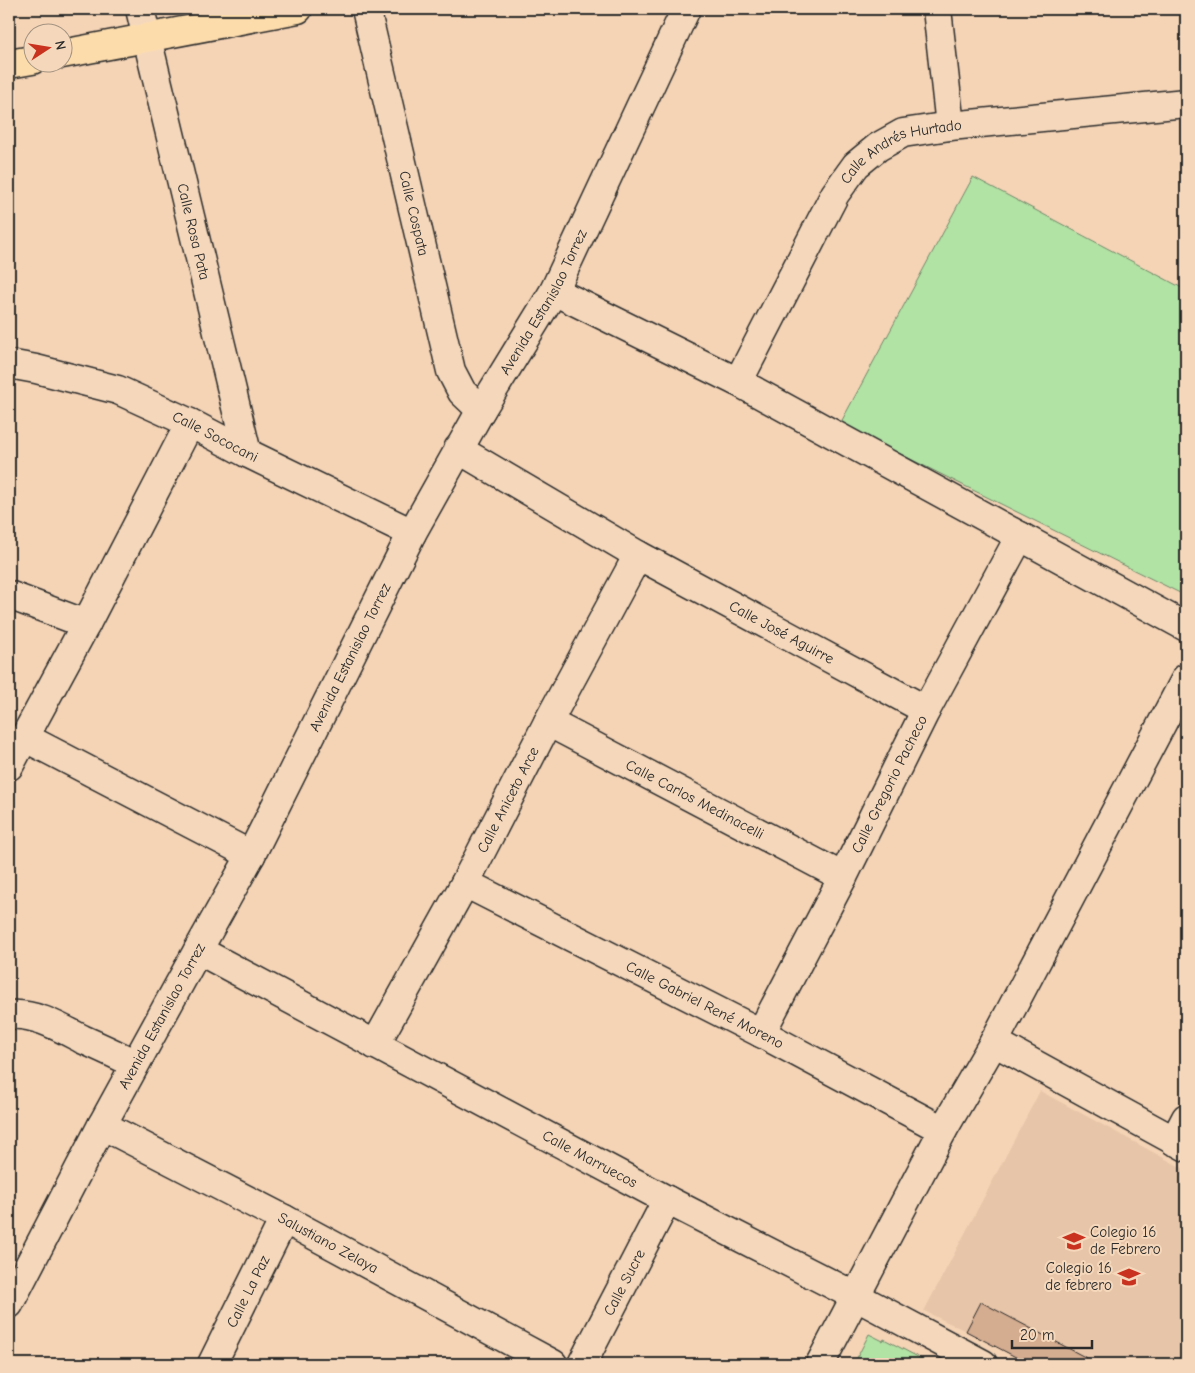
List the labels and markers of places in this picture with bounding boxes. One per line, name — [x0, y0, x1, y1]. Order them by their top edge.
place label: Colegio 16 de Febrero — [1090, 1223, 1161, 1258]
school or university icon: Colegio 16 de Febrero — [1061, 1228, 1087, 1254]
place label: Colegio 16 de febrero — [1045, 1259, 1112, 1294]
school or university icon: Colegio 16 de febrero — [1116, 1264, 1142, 1290]

